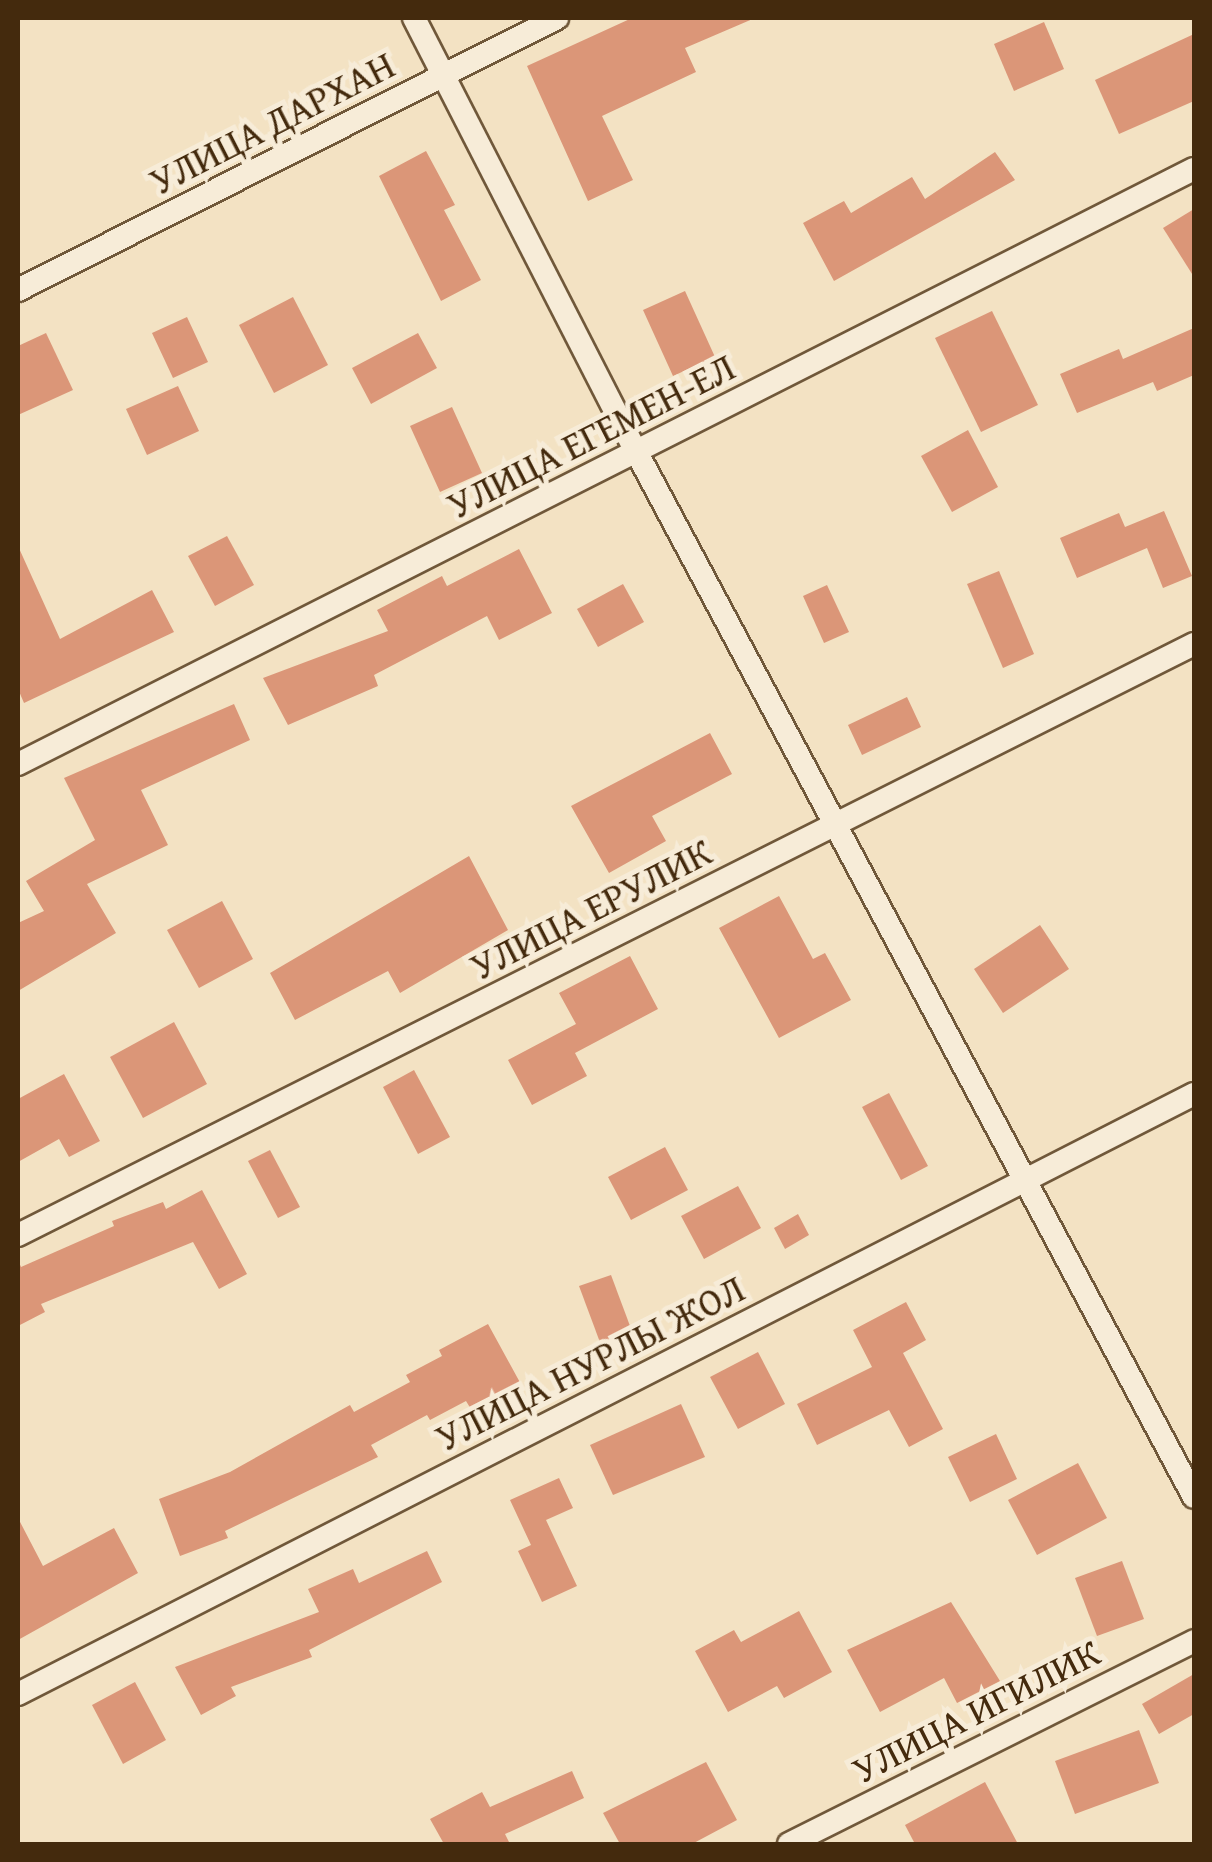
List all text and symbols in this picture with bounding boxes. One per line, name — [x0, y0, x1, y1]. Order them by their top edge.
street label: УЛИЦА ДАРХАН — [142, 42, 402, 204]
street label: УЛИЦА ЕГЕМЕН-ЕЛ — [440, 344, 742, 528]
street label: УЛИЦА ЕРУЛИК — [463, 829, 719, 989]
street label: УЛИЦА НУРЛЫ ЖОЛ — [428, 1265, 752, 1461]
street label: УЛИЦА ИГИЛИК — [845, 1629, 1107, 1793]

